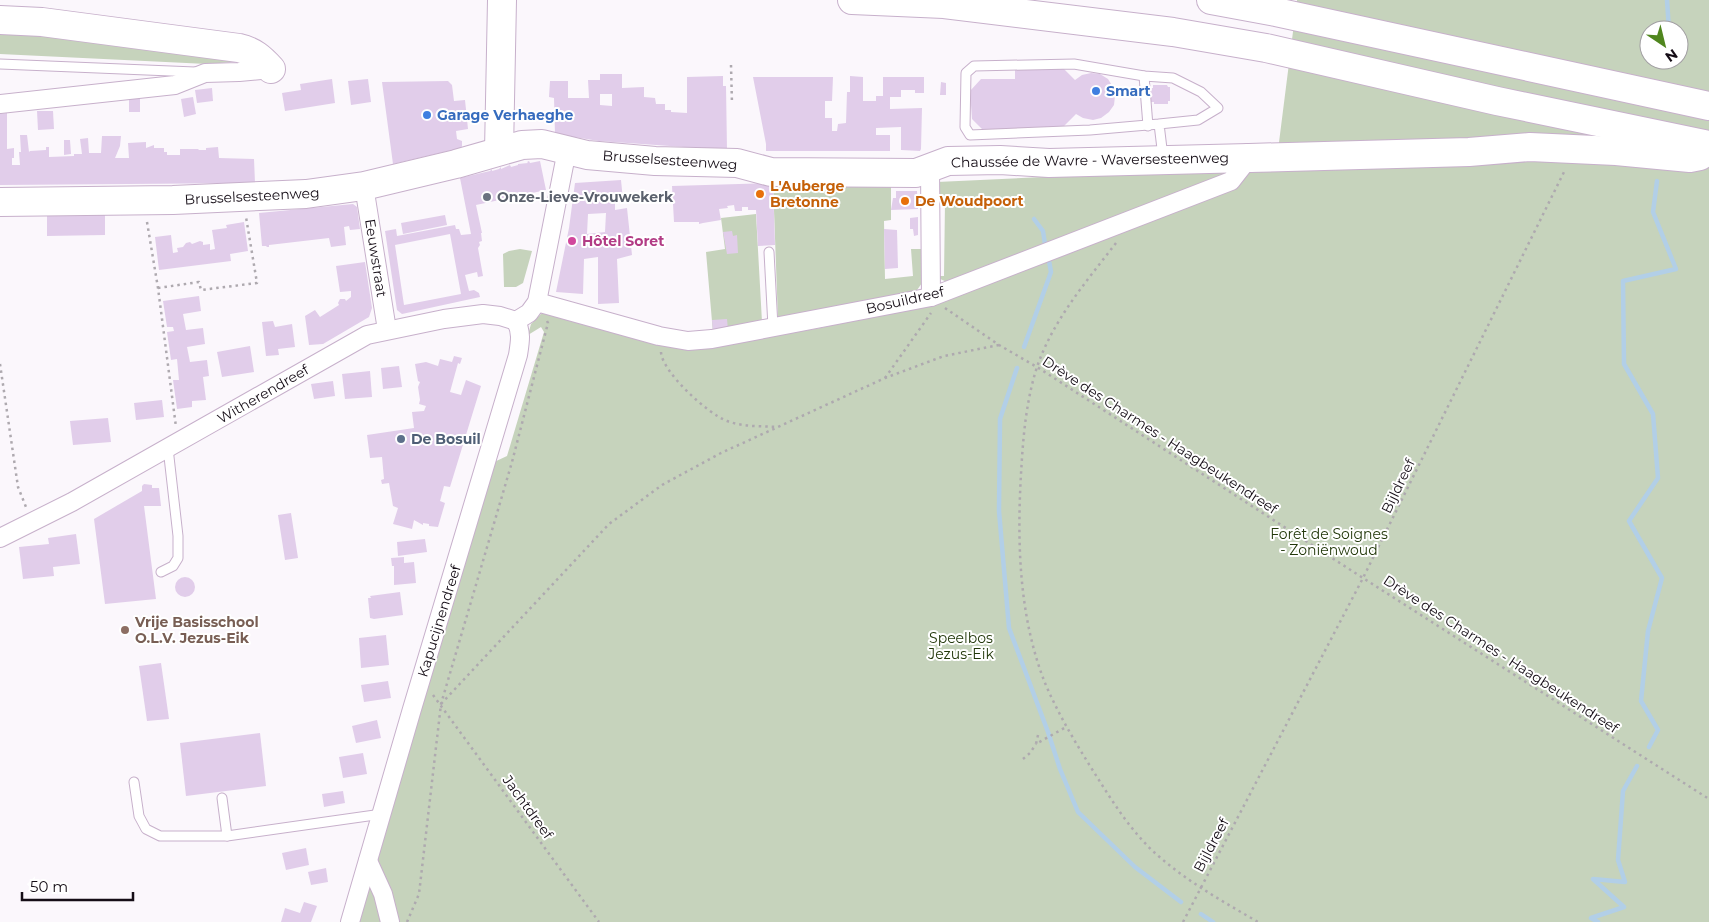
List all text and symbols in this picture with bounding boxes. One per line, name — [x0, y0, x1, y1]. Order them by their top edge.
north arrow — [1639, 20, 1689, 70]
text: N — [1662, 45, 1681, 66]
place label: Smart — [1106, 82, 1151, 100]
marker: Smart — [1090, 85, 1102, 97]
place label: Garage Verhaeghe — [437, 106, 573, 124]
marker: Garage Verhaeghe — [421, 109, 433, 121]
street label: Brusselsesteenweg — [602, 146, 738, 174]
street label: Chaussée de Wavre - Waversesteenweg — [951, 149, 1229, 171]
place label: L'Auberge Bretonne — [770, 177, 844, 211]
street label: Brusselsesteenweg — [184, 183, 320, 209]
place label: Onze-Lieve-Vrouwekerk — [497, 188, 674, 206]
marker: L'Auberge Bretonne — [754, 188, 766, 200]
marker: Onze-Lieve-Vrouwekerk — [481, 191, 493, 203]
place label: De Woudpoort — [915, 192, 1024, 210]
marker: De Woudpoort — [899, 195, 911, 207]
street label: Eeuwstraat — [361, 218, 391, 299]
place label: Hôtel Soret — [582, 232, 664, 250]
marker: Hôtel Soret — [566, 235, 578, 247]
street label: Bosuildreef — [864, 282, 947, 318]
street label: Drève des Charmes - Haagbeukendreef — [1039, 352, 1282, 519]
street label: Witherendreef — [214, 360, 313, 427]
place label: De Bosuil — [411, 430, 481, 448]
marker: De Bosuil — [395, 433, 407, 445]
street label: Bijldreef — [1377, 455, 1419, 516]
park label: Forêt de Soignes - Zoniënwoud — [1270, 525, 1388, 559]
street label: Kapucijnendreef — [413, 562, 465, 679]
street label: Drève des Charmes - Haagbeukendreef — [1380, 571, 1623, 738]
place label: Vrije Basisschool O.L.V. Jezus-Eik — [134, 613, 259, 647]
marker: Vrije Basisschool O.L.V. Jezus-Eik — [119, 624, 131, 636]
park label: Speelbos Jezus-Eik — [927, 629, 994, 663]
street label: Jachtdreef — [498, 771, 558, 843]
street label: Bijldreef — [1189, 814, 1233, 875]
scale bar — [22, 870, 134, 902]
text: 50 m — [30, 877, 68, 896]

